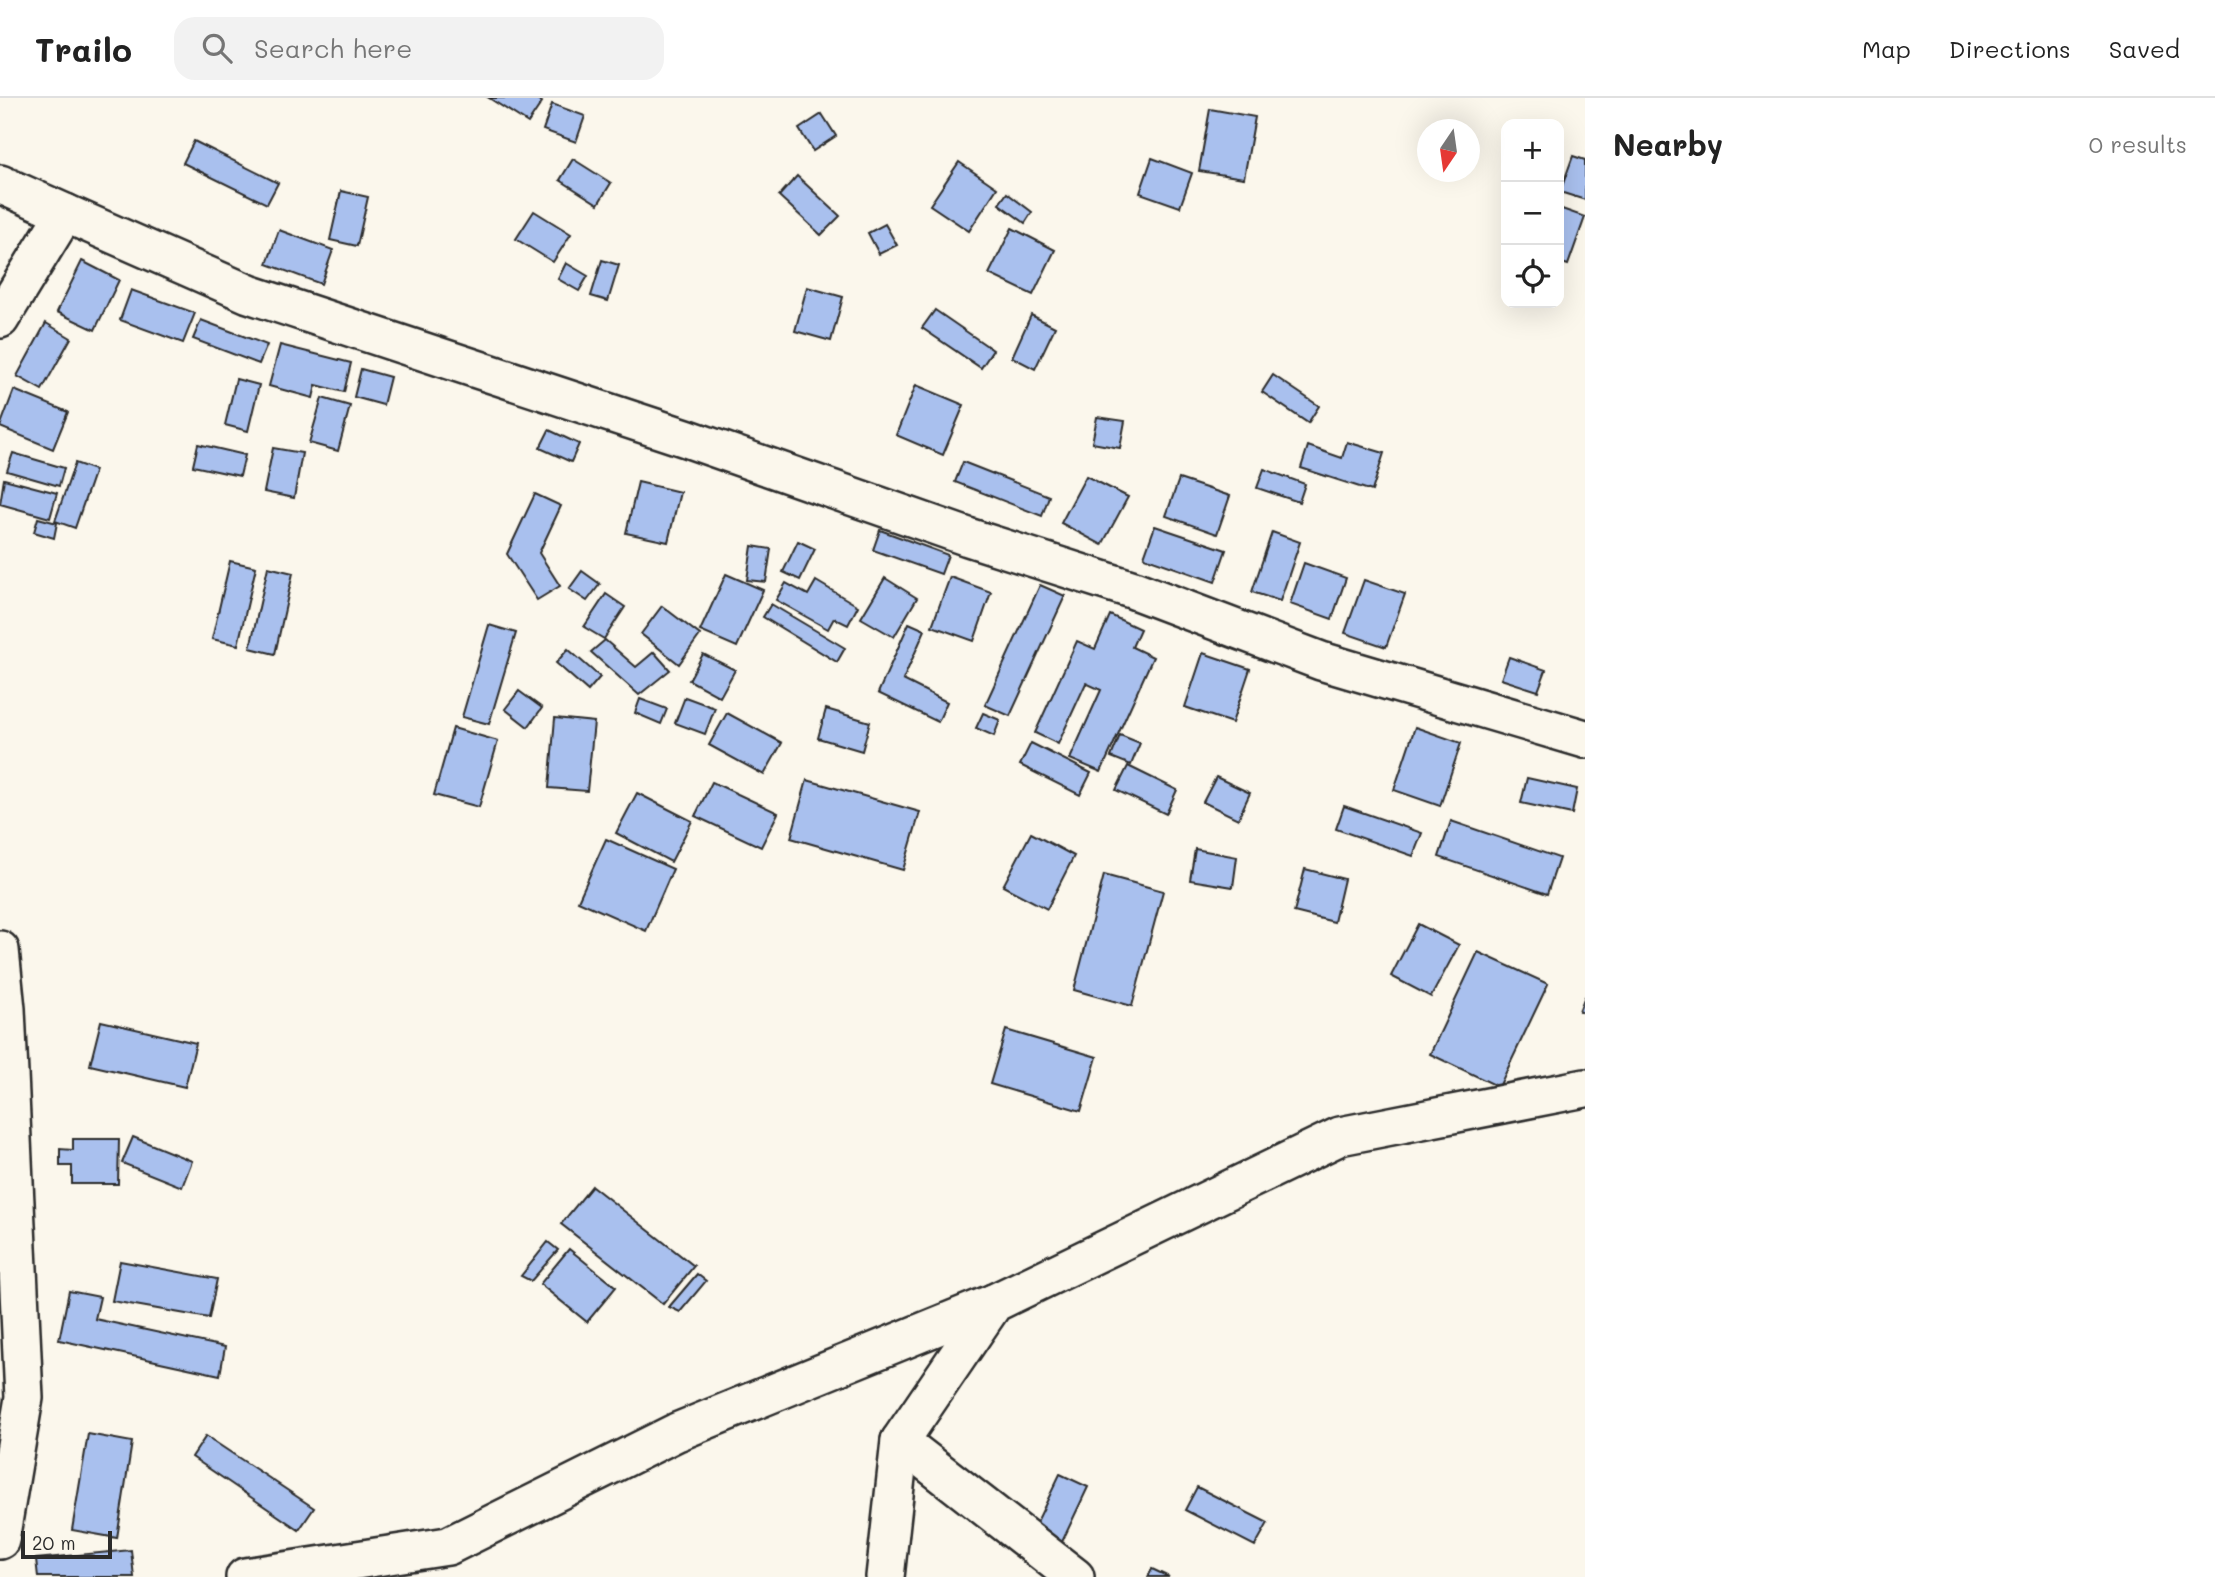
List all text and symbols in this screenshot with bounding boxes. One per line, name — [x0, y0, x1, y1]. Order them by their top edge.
search box — [174, 17, 664, 80]
text: Trailo — [35, 27, 132, 70]
icon: search — [198, 29, 236, 67]
text: Search here — [254, 31, 412, 65]
text: Map — [1862, 33, 1911, 64]
text: Directions — [1949, 33, 2071, 64]
text: Saved — [2109, 33, 2180, 64]
north arrow — [1417, 119, 1480, 182]
map controls — [1501, 119, 1564, 308]
button: + — [1501, 119, 1564, 182]
text: Nearby — [1613, 124, 1723, 164]
text: 0 results — [2089, 129, 2187, 159]
button: − — [1501, 182, 1564, 245]
button: locate — [1501, 245, 1564, 308]
scale bar — [21, 1528, 112, 1560]
text: 20 m — [32, 1530, 76, 1555]

